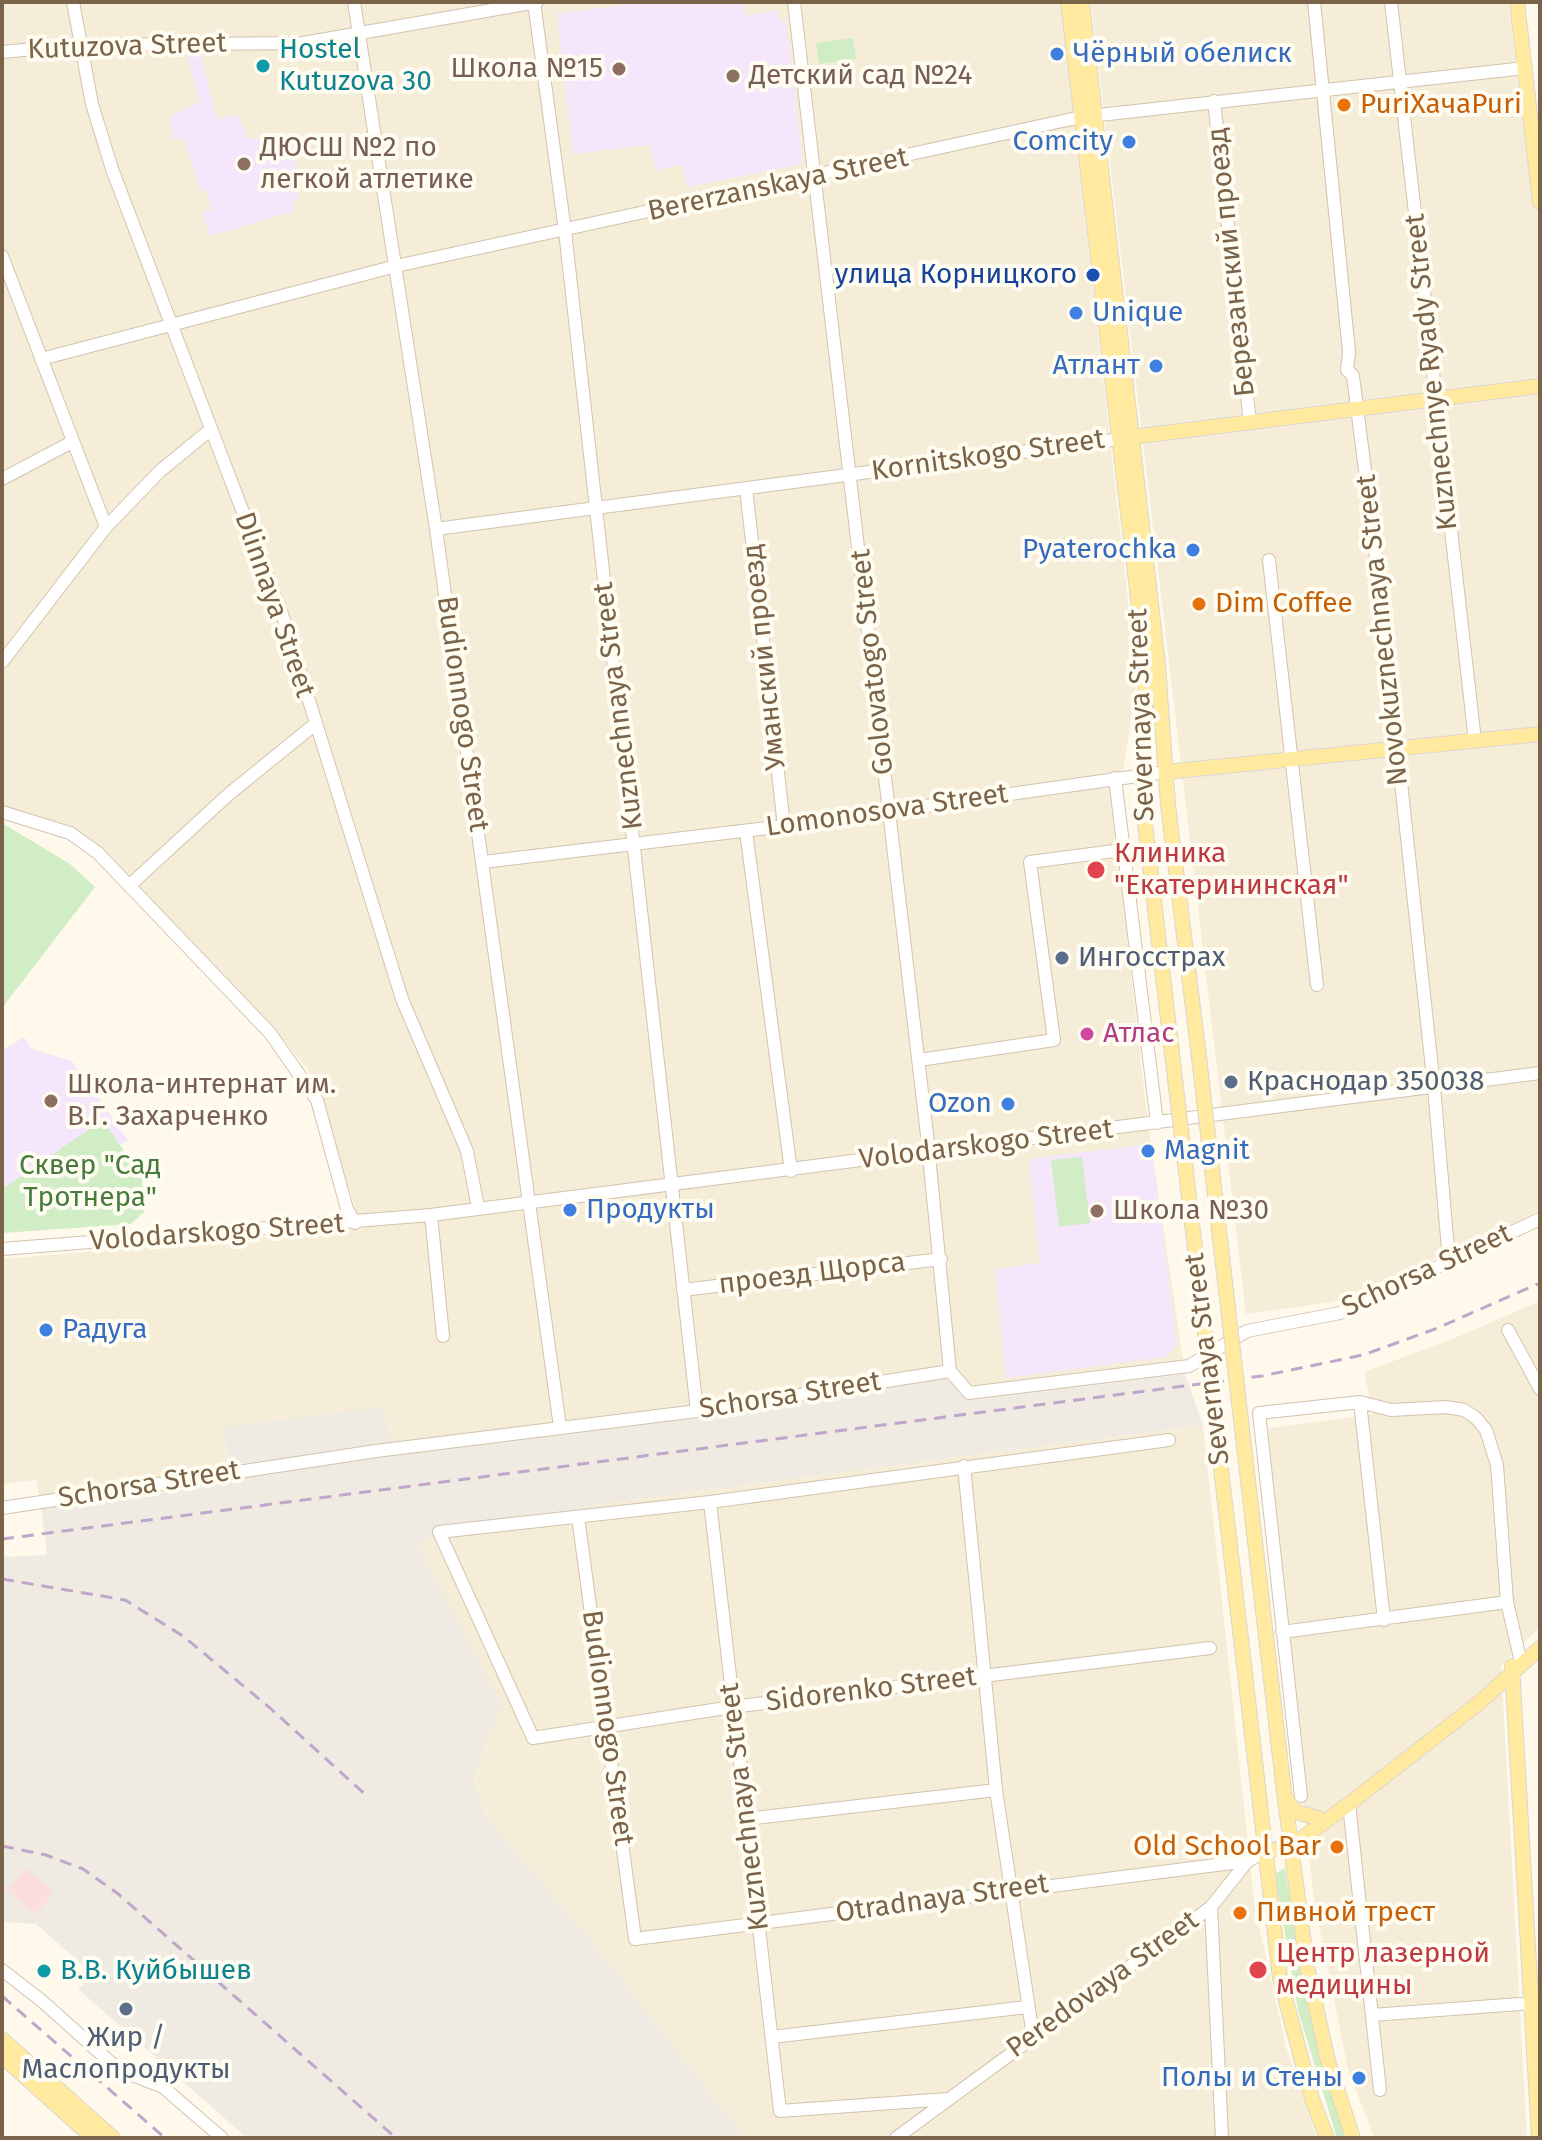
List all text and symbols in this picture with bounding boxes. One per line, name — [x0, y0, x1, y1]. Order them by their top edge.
street label: Kutuzova Street — [27, 27, 227, 67]
place label: Hostel Kutuzova 30 — [279, 33, 432, 99]
place label: Чёрный обелиск — [1073, 37, 1292, 71]
marker: Чёрный обелиск — [1048, 45, 1066, 63]
place label: Школа №15 — [450, 52, 603, 86]
marker: Hostel Kutuzova 30 — [254, 57, 272, 75]
place label: Детский сад №24 — [749, 59, 972, 93]
marker: Школа №15 — [610, 60, 628, 78]
marker: Детский сад №24 — [724, 67, 742, 85]
place label: PuriХачаPuri — [1360, 88, 1522, 122]
marker: PuriХачаPuri — [1335, 96, 1353, 114]
place label: Comcity — [1013, 125, 1113, 159]
street label: Березанский проезд — [1201, 126, 1263, 398]
place label: ДЮСШ №2 по легкой атлетике — [260, 131, 474, 197]
marker: Comcity — [1120, 133, 1138, 151]
street label: Bererzanskaya Street — [645, 141, 911, 229]
marker: ДЮСШ №2 по легкой атлетике — [235, 155, 253, 173]
street label: Kuznechnye Ryady Street — [1399, 212, 1465, 532]
place label: улица Корницкого — [834, 258, 1077, 292]
marker: улица Корницкого — [1084, 266, 1102, 284]
place label: Unique — [1092, 296, 1183, 330]
marker: Unique — [1067, 304, 1085, 322]
place label: Атлант — [1052, 349, 1140, 383]
marker: Атлант — [1147, 357, 1165, 375]
street label: Kornitskogo Street — [869, 423, 1107, 489]
street label: Novokuznechnaya Street — [1350, 473, 1416, 787]
street label: Dlinnaya Street — [227, 508, 321, 702]
place label: Pyaterochka — [1022, 533, 1177, 567]
marker: Pyaterochka — [1184, 541, 1202, 559]
street label: Уманский проезд — [736, 542, 794, 772]
street label: Golovatogo Street — [844, 547, 902, 777]
street label: Kuznechnaya Street — [587, 580, 651, 832]
place label: Dim Coffee — [1215, 587, 1353, 621]
street label: Budionnogo Street — [429, 594, 495, 834]
marker: Dim Coffee — [1190, 595, 1208, 613]
street label: Severnaya Street — [1121, 608, 1163, 822]
street label: Lomonosova Street — [764, 777, 1010, 845]
place label: Клиника "Екатерининская" — [1114, 837, 1349, 903]
marker: Клиника "Екатерининская" — [1085, 859, 1107, 881]
place label: Ингосстрах — [1078, 941, 1225, 975]
marker: Ингосстрах — [1053, 949, 1071, 967]
place label: Атлас — [1103, 1017, 1175, 1051]
marker: Атлас — [1078, 1025, 1096, 1043]
place label: Краснодар 350038 — [1247, 1065, 1484, 1099]
place label: Школа-интернат им. В.Г. Захарченко — [67, 1068, 336, 1134]
marker: Краснодар 350038 — [1222, 1073, 1240, 1091]
place label: Ozon — [928, 1087, 992, 1121]
marker: Школа-интернат им. В.Г. Захарченко — [42, 1092, 60, 1110]
marker: Ozon — [999, 1095, 1017, 1113]
street label: Volodarskogo Street — [857, 1113, 1115, 1177]
place label: Magnit — [1164, 1134, 1250, 1168]
marker: Magnit — [1139, 1142, 1157, 1160]
park label: Сквер "Сад Тротнера" — [19, 1149, 161, 1215]
place label: Продукты — [586, 1193, 715, 1227]
place label: Школа №30 — [1113, 1194, 1269, 1228]
marker: Продукты — [561, 1201, 579, 1219]
marker: Школа №30 — [1088, 1202, 1106, 1220]
street label: Volodarskogo Street — [88, 1207, 346, 1259]
street label: Schorsa Street — [1337, 1217, 1517, 1325]
street label: проезд Щорса — [717, 1246, 907, 1302]
street label: Severnaya Street — [1178, 1251, 1238, 1467]
place label: Радуга — [62, 1313, 147, 1347]
marker: Радуга — [37, 1321, 55, 1339]
street label: Schorsa Street — [697, 1365, 883, 1427]
street label: Schorsa Street — [56, 1454, 242, 1516]
street label: Budionnogo Street — [574, 1608, 640, 1848]
street label: Sidorenko Street — [764, 1660, 978, 1720]
street label: Kuznechnaya Street — [713, 1681, 777, 1933]
place label: Old School Bar — [1133, 1830, 1321, 1864]
marker: Old School Bar — [1328, 1838, 1346, 1856]
street label: Otradnaya Street — [833, 1867, 1051, 1931]
place label: Пивной трест — [1256, 1896, 1435, 1930]
street label: Peredovaya Street — [1000, 1904, 1206, 2066]
marker: Пивной трест — [1231, 1904, 1249, 1922]
place label: Центр лазерной медицины — [1276, 1937, 1490, 2003]
place label: В.В. Куйбышев — [60, 1954, 252, 1988]
marker: Центр лазерной медицины — [1247, 1959, 1269, 1981]
marker: В.В. Куйбышев — [35, 1962, 53, 1980]
marker: Жир / Маслопродукты — [117, 2000, 135, 2018]
place label: Жир / Маслопродукты — [21, 2021, 231, 2087]
place label: Полы и Стены — [1161, 2061, 1343, 2095]
marker: Полы и Стены — [1350, 2069, 1368, 2087]

